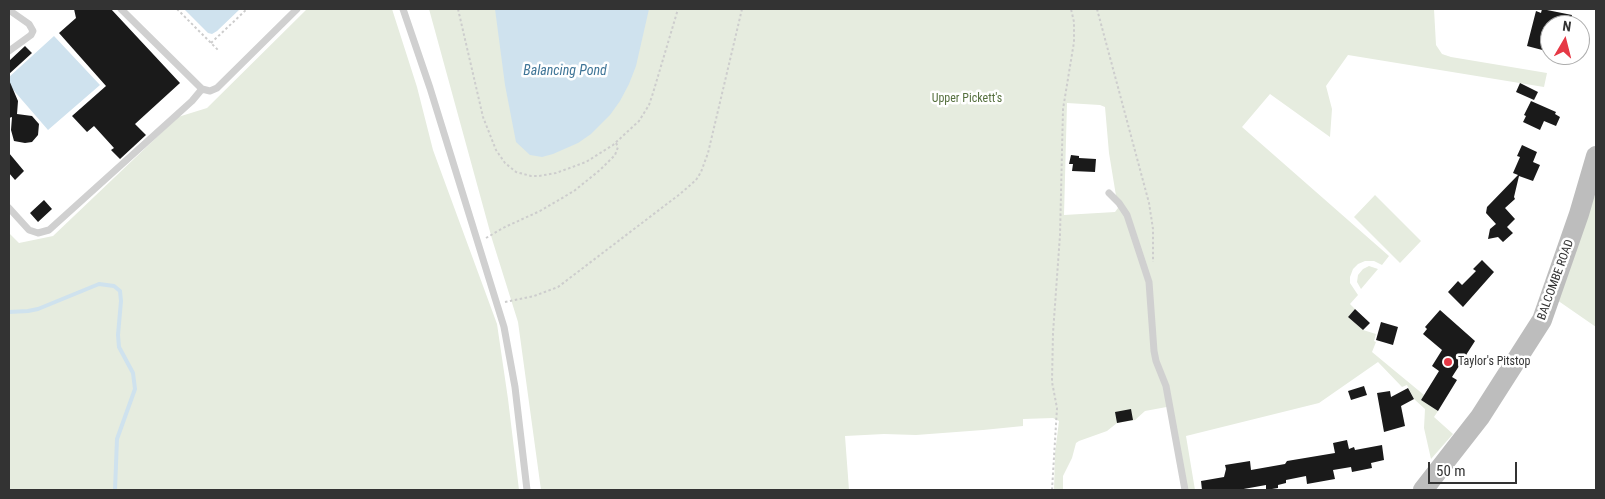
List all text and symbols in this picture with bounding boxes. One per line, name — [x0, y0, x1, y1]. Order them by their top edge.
north arrow — [1540, 15, 1590, 65]
text: N — [1562, 18, 1572, 35]
water label: Balancing Pond — [523, 63, 607, 79]
park label: Upper Pickett's — [932, 92, 1002, 106]
street label: BALCOMBE ROAD — [1535, 238, 1577, 322]
place label: Taylor's Pitstop — [1458, 355, 1530, 369]
marker: Taylor's Pitstop — [1442, 356, 1454, 368]
scale bar — [1430, 452, 1519, 484]
text: 50 m — [1436, 462, 1466, 480]

